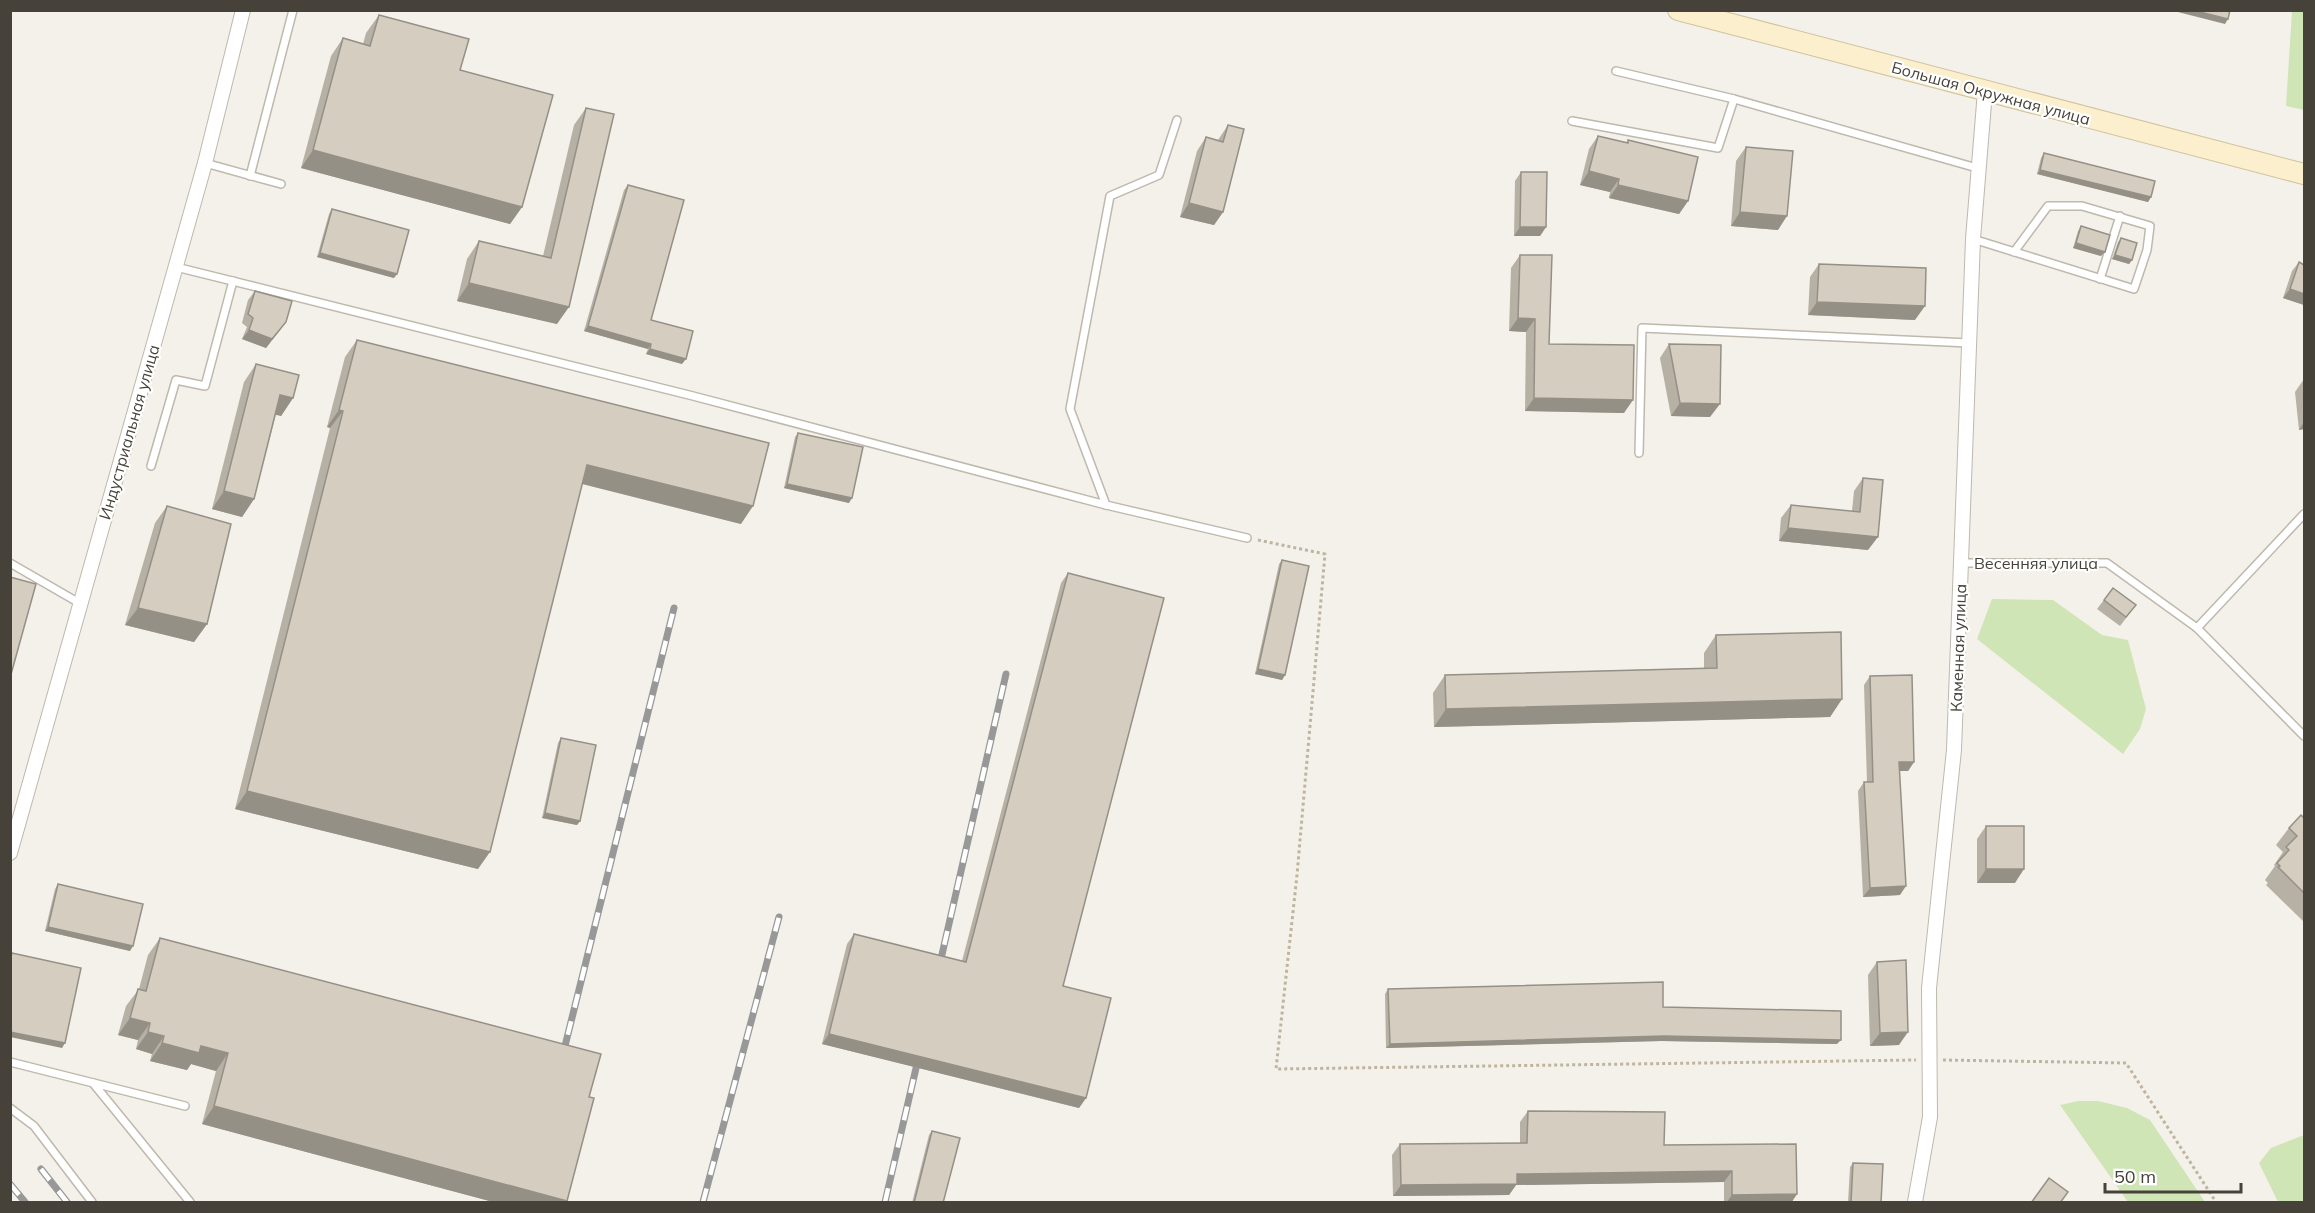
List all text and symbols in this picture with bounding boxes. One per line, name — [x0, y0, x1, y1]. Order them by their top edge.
street label: Большая Окружная улица — [1889, 57, 2093, 129]
street label: Индустриальная улица — [94, 342, 164, 522]
street label: Весенняя улица — [1974, 553, 2098, 573]
street label: Каменная улица — [1946, 583, 1970, 713]
scale bar — [2105, 1156, 2242, 1194]
text: 50 m — [2114, 1165, 2156, 1188]

